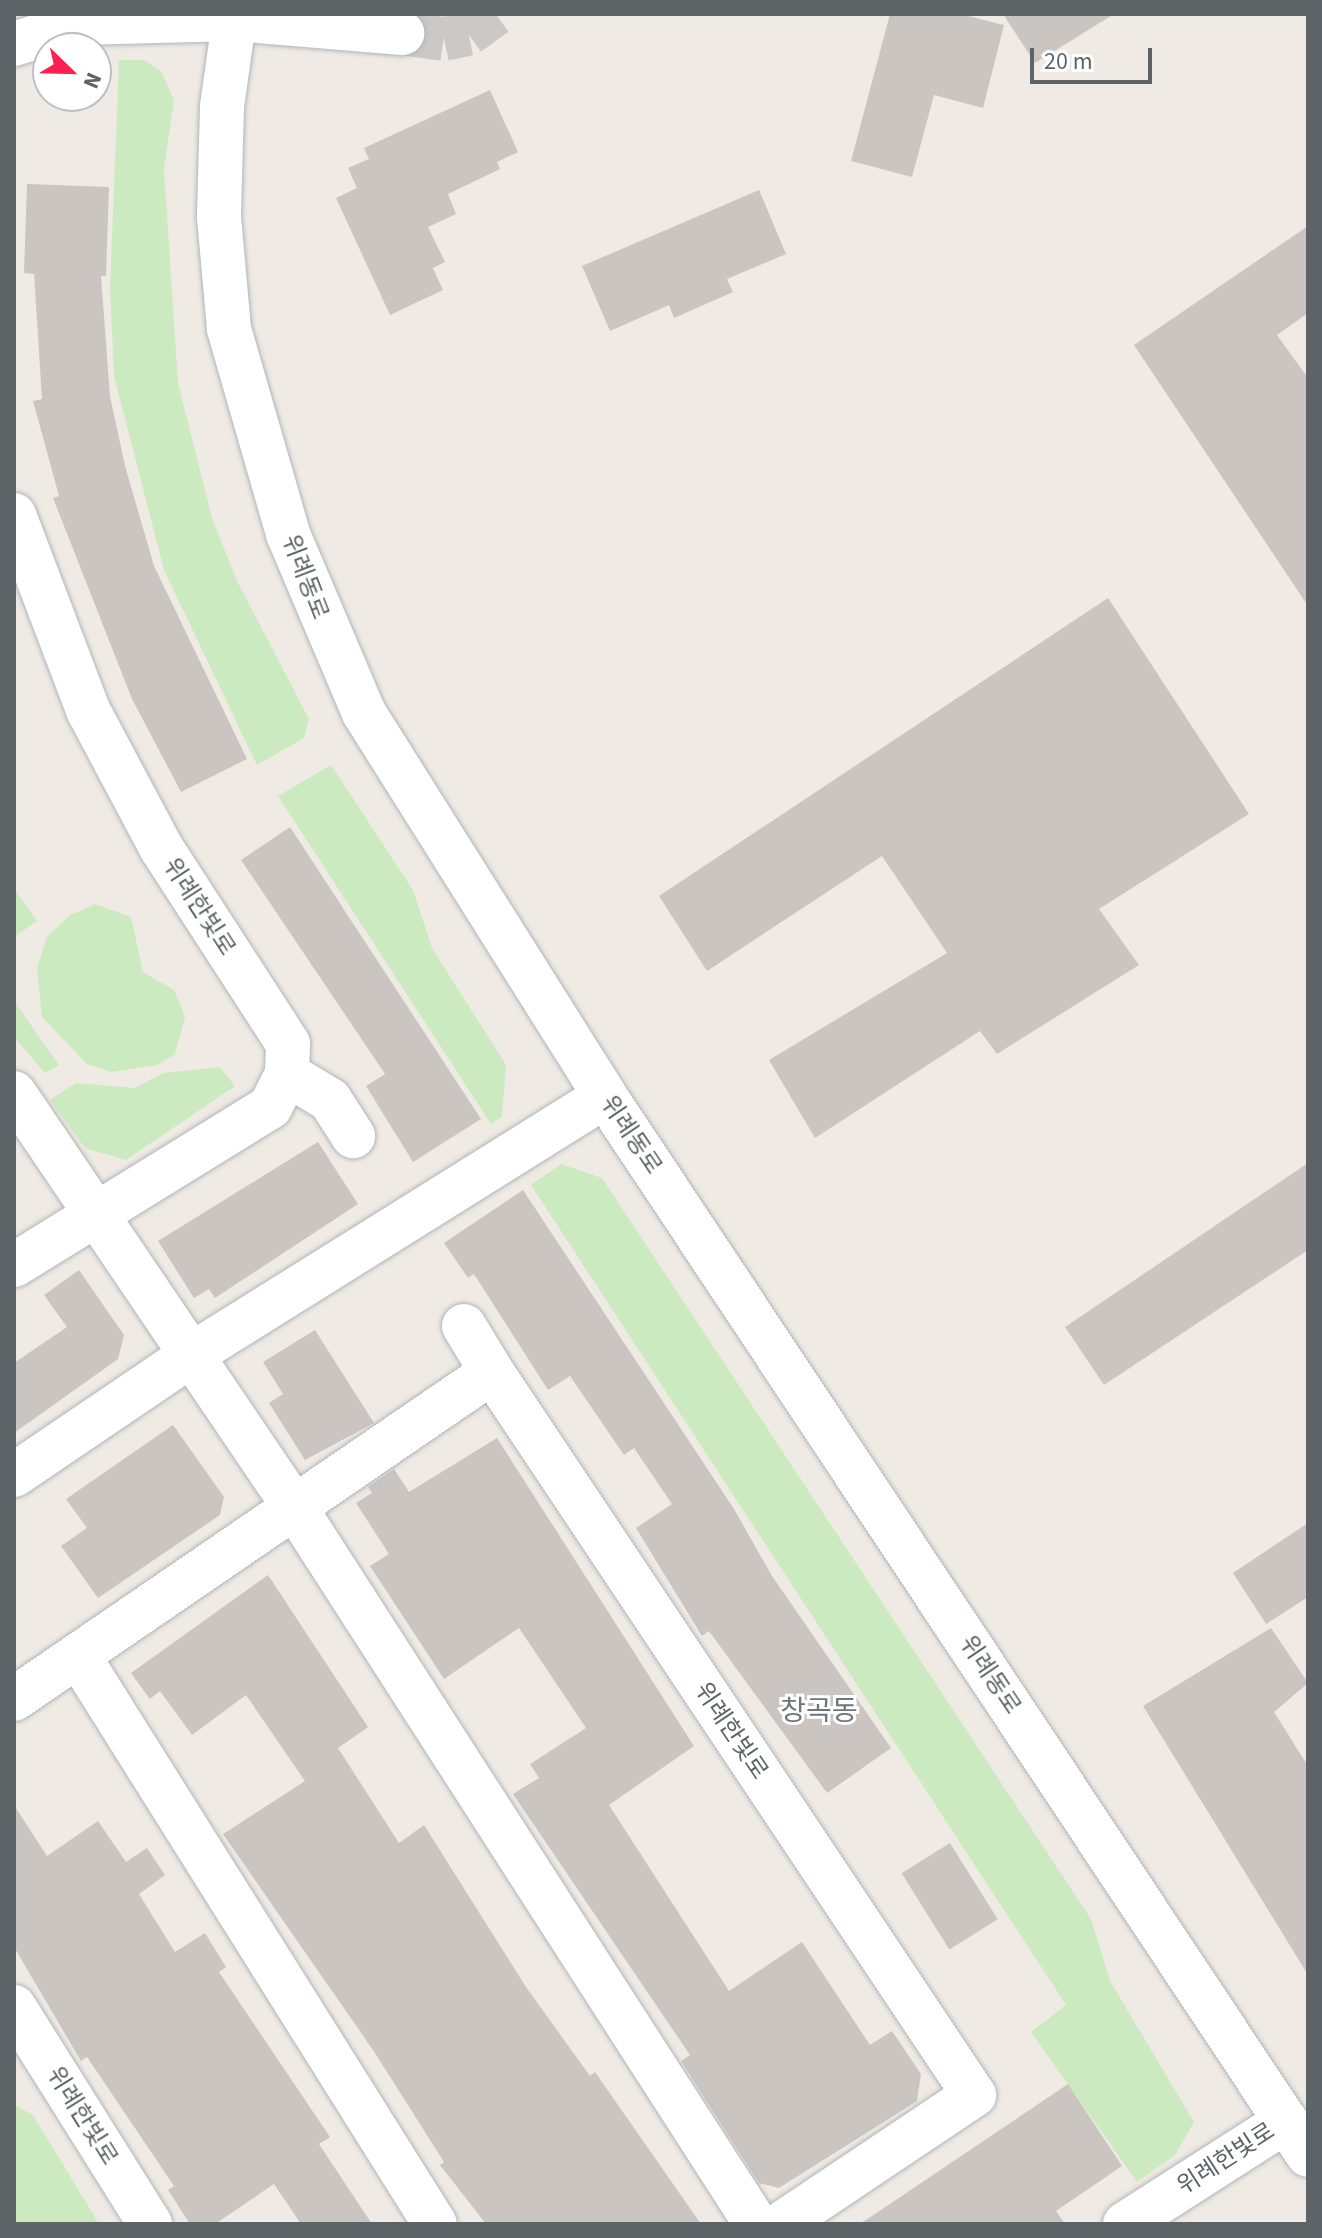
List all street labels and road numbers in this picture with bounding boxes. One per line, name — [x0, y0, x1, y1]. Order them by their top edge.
street label: 위례동로 — [276, 531, 334, 623]
street label: 위례한빛로 — [157, 853, 241, 961]
street label: 위례동로 — [594, 1090, 668, 1180]
street label: 위례동로 — [953, 1630, 1027, 1720]
street label: 위례한빛로 — [688, 1677, 774, 1785]
street label: 위례한빛로 — [41, 2062, 123, 2170]
street label: 위례한빛로 — [1172, 2117, 1280, 2201]

